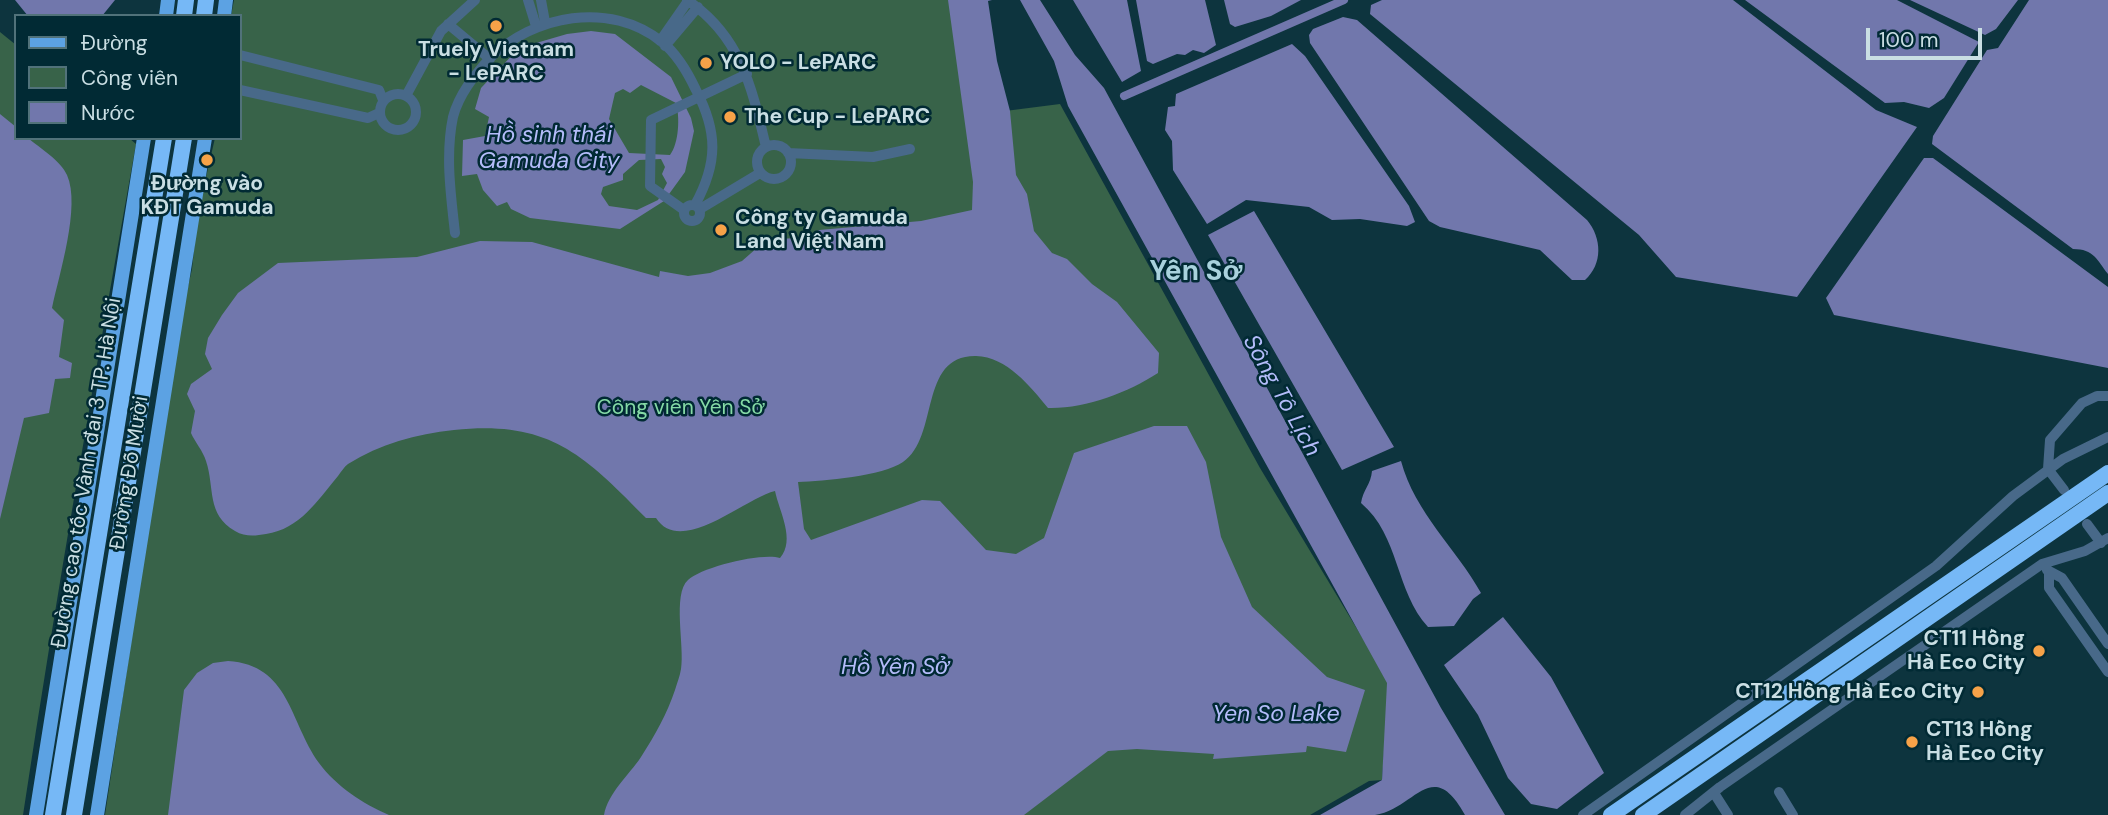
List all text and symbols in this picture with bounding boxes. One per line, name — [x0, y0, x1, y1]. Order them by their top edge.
legend — [14, 14, 242, 140]
scale bar — [1870, 14, 1986, 58]
marker: Truely Vietnam - LePARC — [488, 18, 504, 34]
text: 100 m — [1879, 26, 1939, 54]
text: Đường — [81, 29, 148, 57]
place label: Truely Vietnam - LePARC — [418, 37, 574, 87]
place label: YOLO - LePARC — [720, 50, 877, 76]
marker: YOLO - LePARC — [698, 55, 714, 71]
text: Công viên — [81, 64, 178, 92]
text: Nước — [81, 99, 135, 127]
place label: The Cup - LePARC — [744, 104, 930, 130]
marker: The Cup - LePARC — [722, 109, 738, 125]
water label: Hồ sinh thái Gamuda City — [479, 122, 619, 176]
marker: Đường vào KĐT Gamuda — [199, 152, 215, 168]
place label: Đường vào KĐT Gamuda — [140, 171, 274, 221]
place label: Công ty Gamuda Land Việt Nam — [735, 205, 908, 255]
marker: Công ty Gamuda Land Việt Nam — [713, 222, 729, 238]
district label: Yên Sở — [1150, 256, 1242, 290]
street label: Đường cao tốc Vành đai 3 TP. Hà Nội — [47, 296, 127, 650]
water label: Sông Tô Lịch — [1236, 330, 1326, 462]
street label: Đường Đỗ Mười — [105, 394, 155, 552]
park label: Công viên Yên Sở — [597, 395, 765, 421]
place label: CT11 Hồng Hà Eco City — [1907, 626, 2025, 676]
marker: CT11 Hồng Hà Eco City — [2031, 643, 2047, 659]
water label: Hồ Yên Sở — [841, 654, 949, 682]
place label: CT12 Hồng Hà Eco City — [1735, 679, 1964, 705]
marker: CT12 Hồng Hà Eco City — [1970, 684, 1986, 700]
water label: Yen So Lake — [1212, 701, 1340, 729]
place label: CT13 Hồng Hà Eco City — [1926, 717, 2044, 767]
marker: CT13 Hồng Hà Eco City — [1904, 734, 1920, 750]

